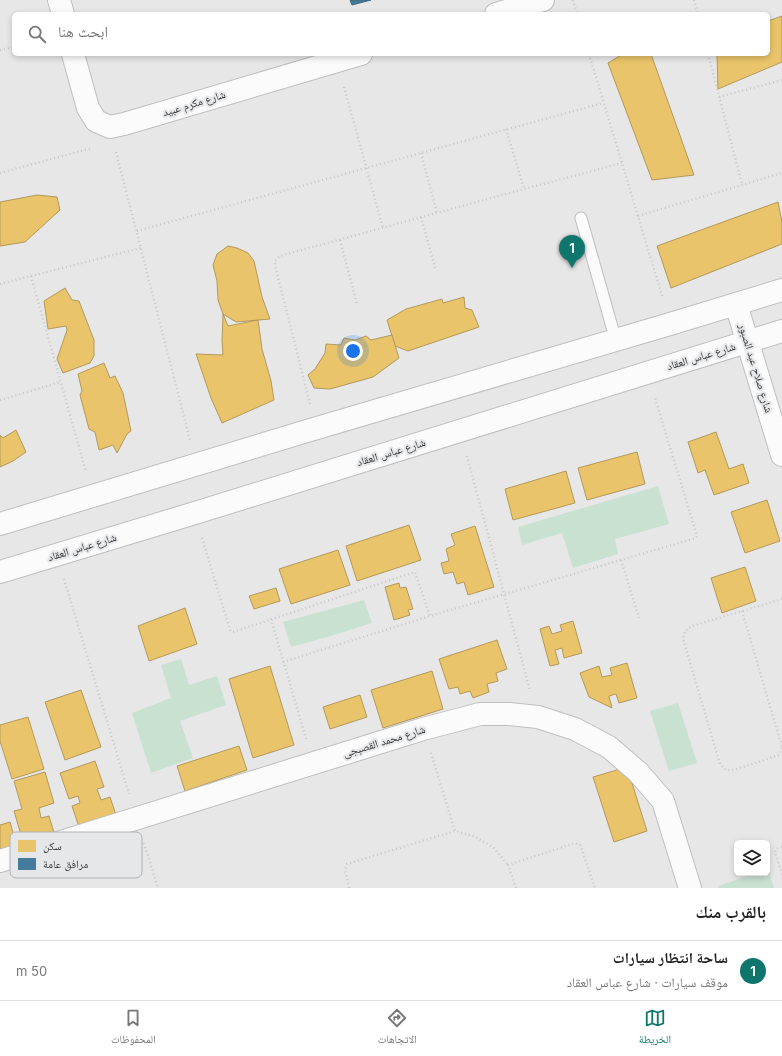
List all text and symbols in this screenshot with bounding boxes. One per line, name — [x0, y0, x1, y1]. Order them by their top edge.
search box — [12, 12, 770, 56]
text: ابحث هنا — [58, 22, 108, 41]
icon: search — [26, 23, 48, 45]
street label: شارع مكرم عبيد — [161, 87, 227, 119]
pin: 1 — [559, 235, 585, 268]
street label: شارع صلاح عبد الصبور — [735, 321, 776, 414]
street label: شارع عباس العقاد — [665, 339, 737, 373]
your location — [343, 341, 363, 361]
street label: شارع عباس العقاد — [355, 435, 427, 469]
street label: شارع عباس العقاد — [46, 530, 118, 564]
street label: شارع محمد القصبجى — [341, 722, 427, 760]
legend — [10, 832, 142, 878]
text: سكن — [43, 839, 62, 853]
map controls — [734, 840, 770, 876]
button: layers — [734, 840, 770, 876]
text: مرافق عامة — [43, 857, 88, 871]
text: بالقرب منك — [696, 902, 766, 922]
text: ساحة انتظار سيارات — [613, 948, 728, 967]
text: 50 m — [16, 963, 47, 979]
text: 1 — [750, 963, 756, 979]
text: موقف سيارات · شارع عباس العقاد — [567, 974, 728, 990]
tab: المحفوظات — [111, 1007, 156, 1050]
tab: الاتجاهات — [378, 1007, 417, 1050]
tab: الخريطة — [639, 1007, 671, 1050]

